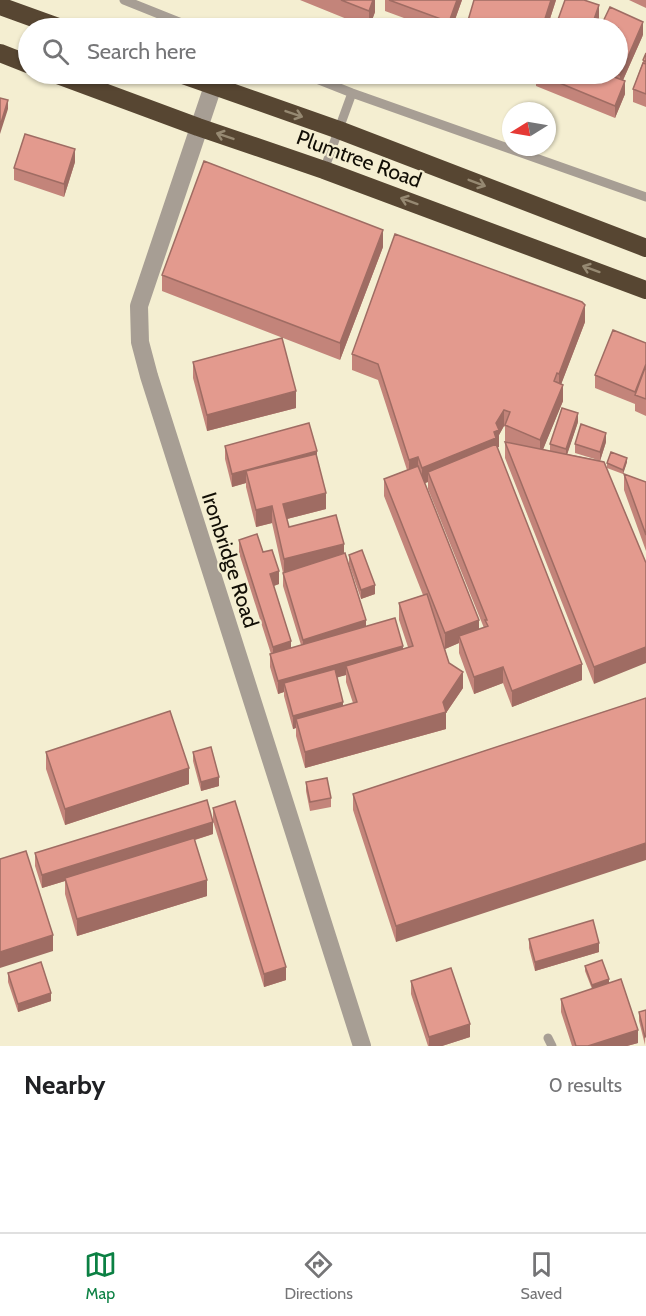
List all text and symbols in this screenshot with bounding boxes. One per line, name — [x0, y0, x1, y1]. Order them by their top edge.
search box — [18, 18, 628, 84]
icon: search — [39, 35, 72, 68]
text: Search here — [87, 38, 196, 65]
north arrow — [502, 102, 556, 156]
one-way arrow — [284, 110, 303, 121]
street label: Plumtree Road — [293, 124, 425, 193]
one-way arrow — [216, 130, 235, 141]
one-way arrow — [467, 178, 486, 189]
one-way arrow — [400, 195, 418, 206]
one-way arrow — [582, 263, 601, 274]
street label: Ironbridge Road — [197, 489, 264, 631]
text: Nearby — [24, 1069, 105, 1101]
text: 0 results — [549, 1073, 622, 1097]
tab: Map — [84, 1248, 117, 1303]
tab: Directions — [285, 1248, 353, 1303]
tab: Saved — [521, 1248, 562, 1303]

